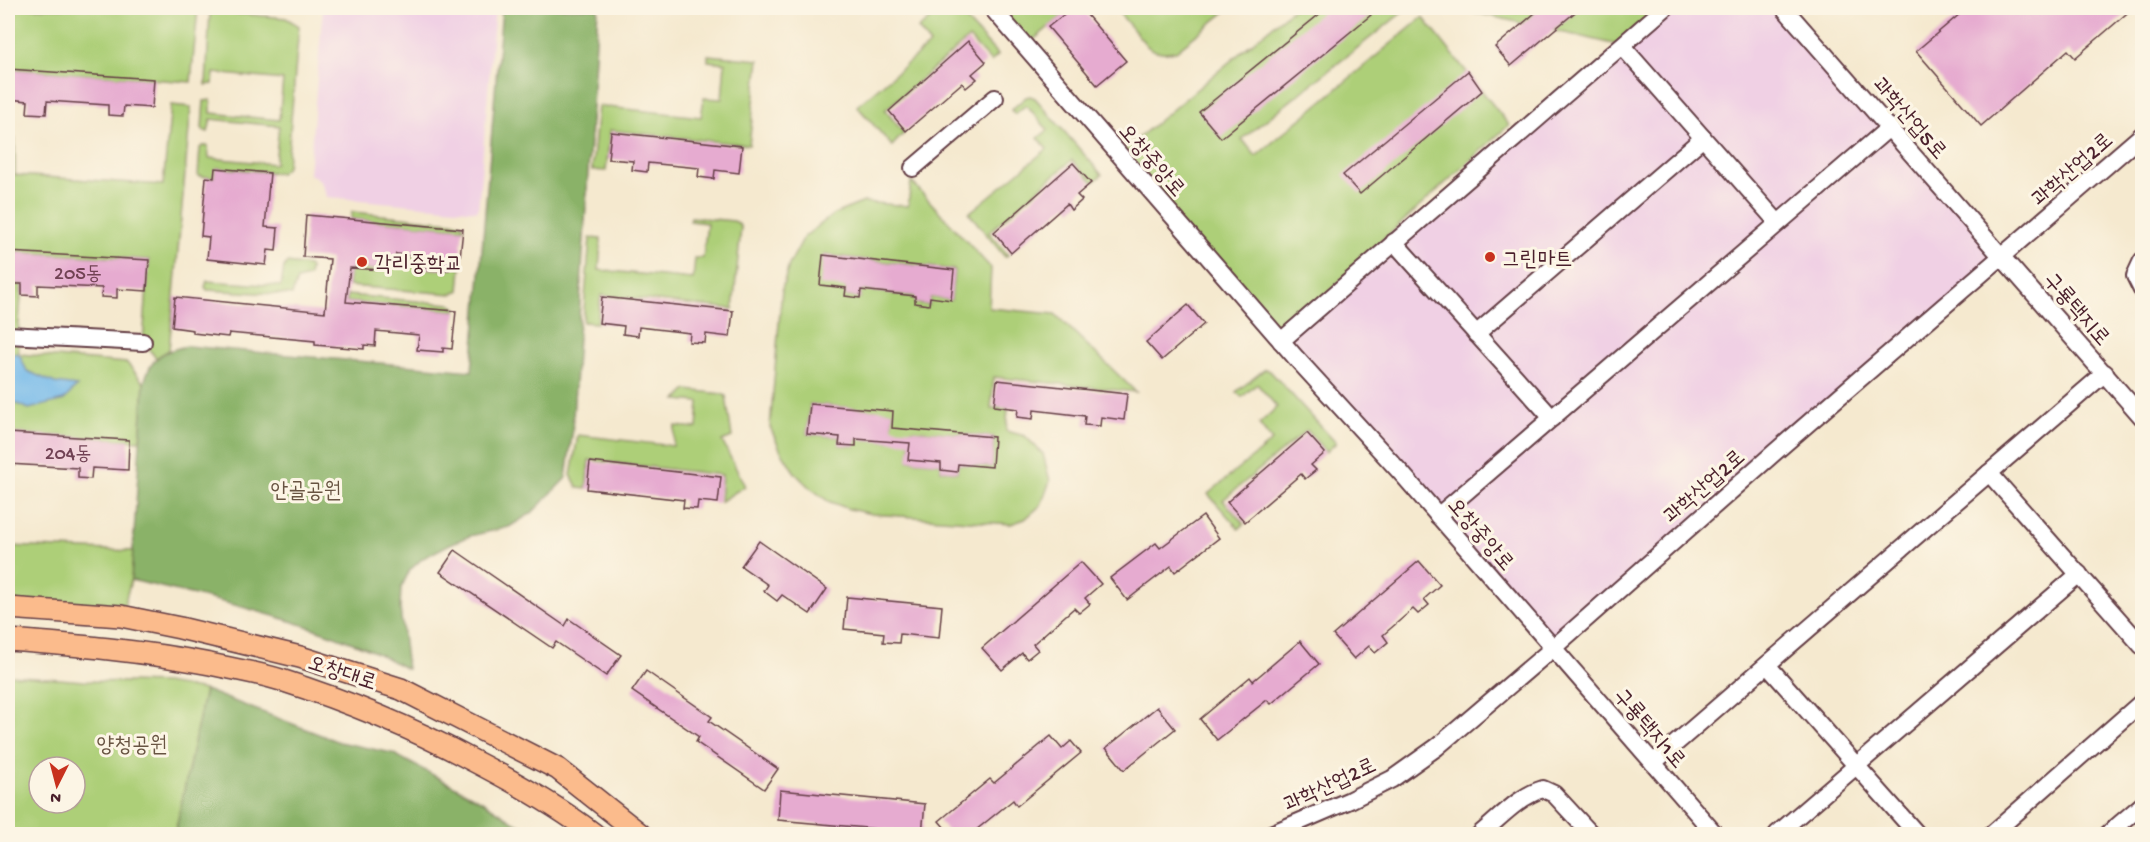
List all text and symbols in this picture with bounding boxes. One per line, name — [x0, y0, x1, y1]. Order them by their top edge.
street label: 과학산업5로 — [1865, 73, 1951, 166]
street label: 오창중앙로 — [1111, 120, 1189, 204]
street label: 과학산업2로 — [2028, 129, 2120, 213]
place label: 그린마트 — [1502, 248, 1573, 274]
marker: 그린마트 — [1483, 250, 1497, 264]
place label: 각리중학교 — [374, 253, 463, 279]
marker: 각리중학교 — [355, 255, 369, 269]
house number: 205동 — [54, 264, 102, 287]
street label: 구룡택지로 — [2036, 269, 2114, 353]
house number: 204동 — [45, 444, 91, 467]
street label: 과학산업2로 — [1660, 446, 1752, 530]
park label: 안골공원 — [271, 480, 341, 506]
street label: 오창중앙로 — [1440, 494, 1518, 578]
street label: 오창대로 — [304, 651, 379, 698]
street label: 구룡택지1로 — [1606, 684, 1690, 775]
park label: 양청공원 — [97, 734, 167, 760]
street label: 과학산업2로 — [1280, 754, 1381, 819]
north arrow — [27, 755, 87, 815]
text: N — [49, 786, 62, 806]

